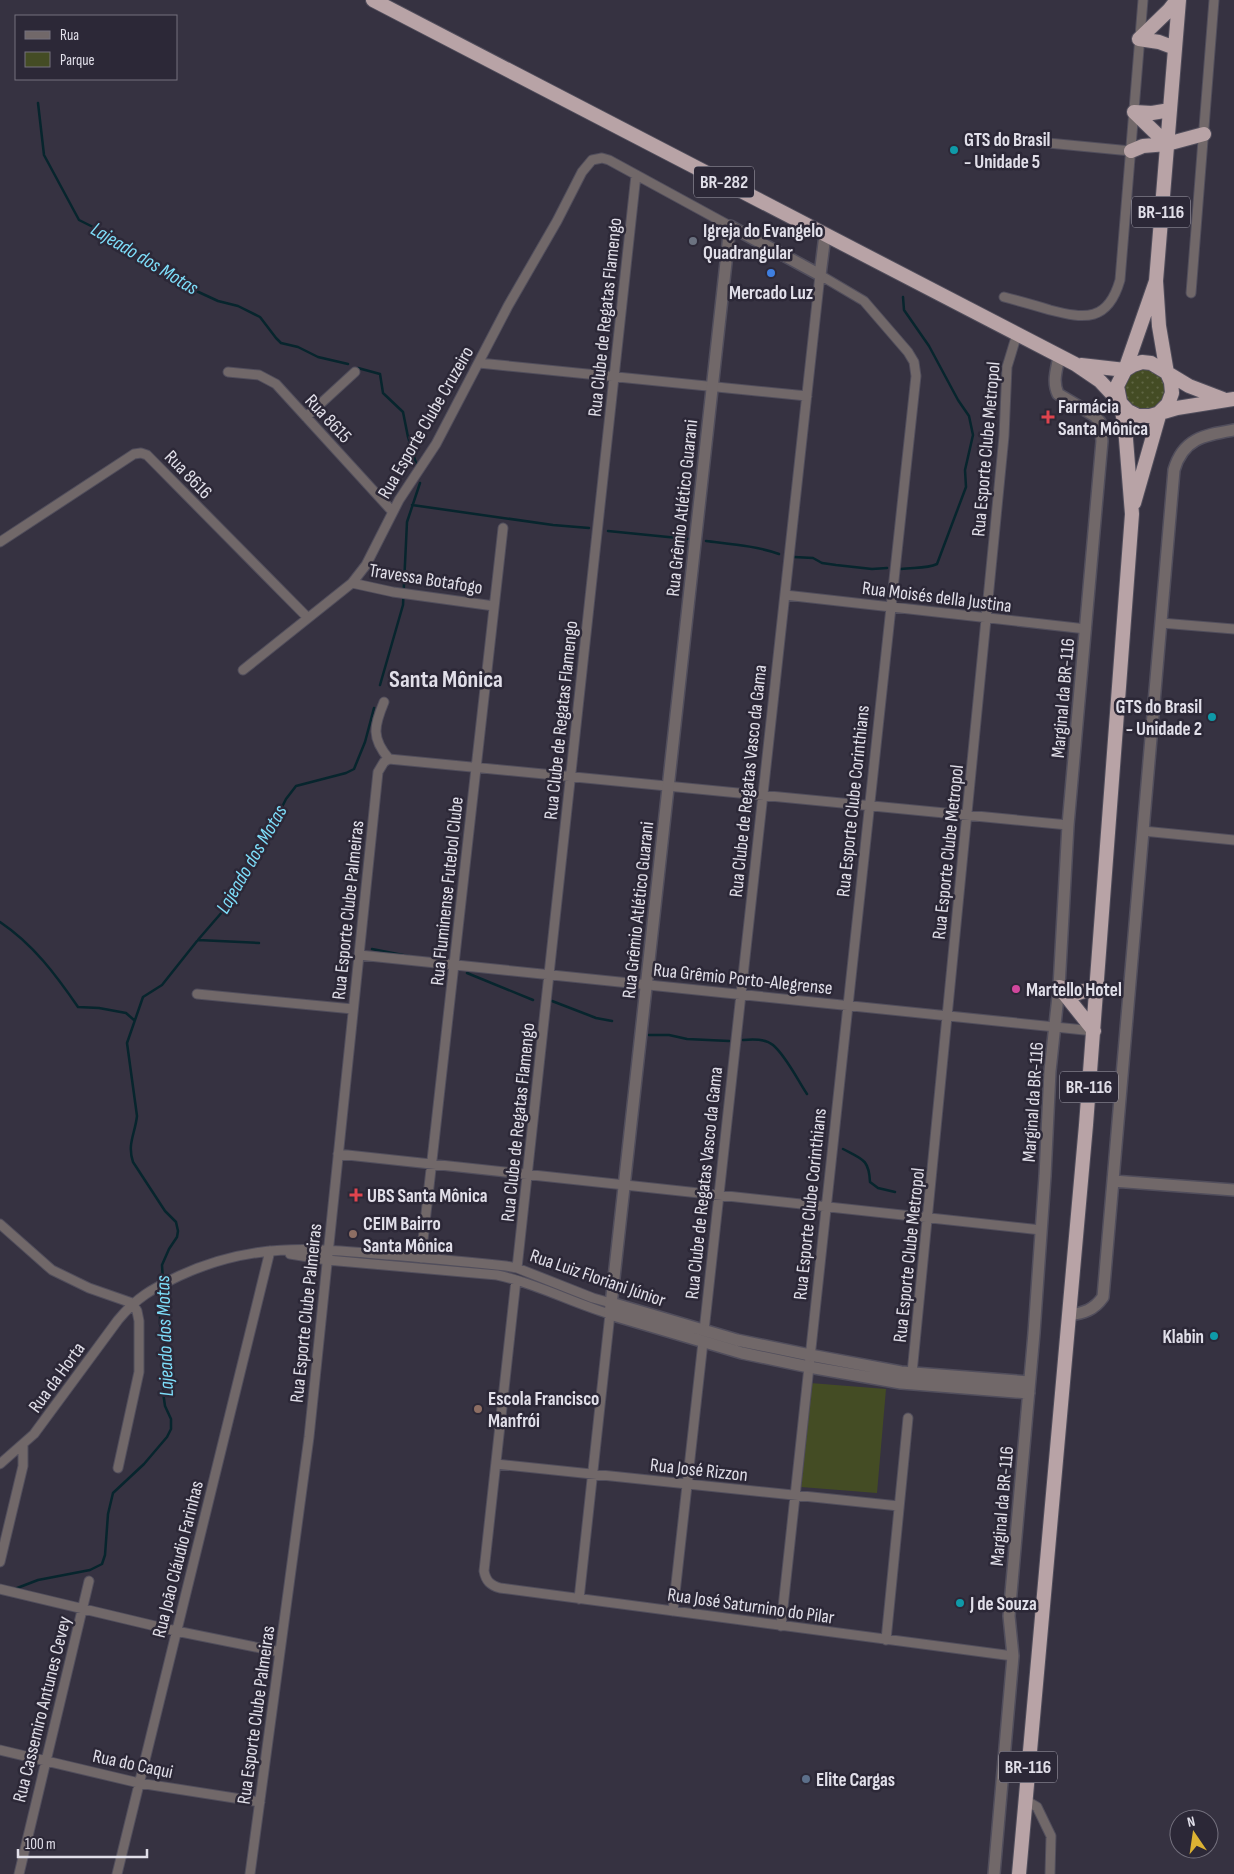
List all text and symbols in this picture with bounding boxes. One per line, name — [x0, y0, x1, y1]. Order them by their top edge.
legend — [15, 15, 178, 80]
text: Rua — [60, 26, 79, 45]
text: Parque — [60, 51, 95, 70]
place label: GTS do Brasil - Unidade 5 — [964, 129, 1050, 174]
marker: GTS do Brasil - Unidade 5 — [948, 144, 960, 156]
road number: BR-282 — [694, 166, 754, 198]
road number: BR-116 — [1132, 196, 1190, 228]
water label: Lajeado dos Motas — [86, 217, 203, 300]
street label: Rua Clube de Regatas Flamengo — [584, 217, 627, 418]
place label: Igreja do Evangelo Quadrangular — [703, 220, 823, 265]
marker: Igreja do Evangelo Quadrangular — [687, 235, 699, 247]
marker: Mercado Luz — [765, 267, 777, 279]
place label: Mercado Luz — [729, 282, 813, 305]
street label: Rua Esporte Clube Cruzeiro — [373, 343, 479, 503]
street label: Rua Esporte Clube Metropol — [967, 361, 1006, 538]
street label: Rua 8615 — [300, 390, 356, 448]
place label: Farmácia Santa Mônica — [1058, 396, 1148, 441]
marker: Farmácia Santa Mônica — [1042, 411, 1054, 423]
street label: Rua Grêmio Atlético Guarani — [662, 419, 703, 598]
street label: Rua 8616 — [159, 446, 217, 504]
street label: Travessa Botafogo — [367, 559, 484, 600]
street label: Rua Moisés della Justina — [861, 577, 1013, 618]
street label: Rua Clube de Regatas Flamengo — [540, 620, 583, 821]
street label: Marginal da BR-116 — [1047, 637, 1080, 759]
street label: Rua Clube de Regatas Vasco da Gama — [725, 664, 772, 899]
district label: Santa Mônica — [389, 665, 503, 694]
place label: GTS do Brasil - Unidade 2 — [1116, 696, 1202, 741]
street label: Rua Esporte Clube Corinthians — [832, 704, 875, 898]
marker: GTS do Brasil - Unidade 2 — [1206, 711, 1218, 723]
street label: Rua Esporte Clube Metropol — [928, 764, 969, 941]
street label: Rua Fluminense Futebol Clube — [426, 796, 469, 987]
water label: Lajeado dos Motas — [211, 801, 293, 918]
street label: Rua Esporte Clube Palmeiras — [328, 819, 369, 1001]
street label: Rua Grêmio Atlético Guarani — [618, 821, 659, 1000]
street label: Rua Grêmio Porto-Alegrense — [652, 959, 834, 1000]
place label: Martello Hotel — [1026, 979, 1122, 1002]
marker: Martello Hotel — [1010, 983, 1022, 995]
street label: Rua Clube de Regatas Flamengo — [497, 1022, 540, 1223]
street label: Marginal da BR-116 — [1018, 1041, 1049, 1163]
street label: Rua Clube de Regatas Vasco da Gama — [681, 1066, 728, 1301]
road number: BR-116 — [1060, 1072, 1118, 1102]
street label: Rua Esporte Clube Corinthians — [789, 1107, 832, 1301]
street label: Rua Esporte Clube Metropol — [889, 1167, 930, 1344]
place label: UBS Santa Mônica — [367, 1185, 488, 1208]
marker: UBS Santa Mônica — [349, 1188, 363, 1202]
place label: CEIM Bairro Santa Mônica — [363, 1213, 453, 1258]
street label: Rua Esporte Clube Palmeiras — [286, 1222, 327, 1404]
marker: CEIM Bairro Santa Mônica — [347, 1228, 359, 1240]
street label: Rua Luiz Floriani Júnior — [527, 1244, 669, 1313]
water label: Lajeado dos Motas — [151, 1275, 179, 1397]
place label: Klabin — [1162, 1326, 1204, 1349]
marker: Klabin — [1208, 1330, 1220, 1342]
street label: Rua da Horta — [24, 1338, 90, 1418]
place label: Escola Francisco Manfrói — [488, 1388, 599, 1433]
marker: Escola Francisco Manfrói — [472, 1403, 484, 1415]
street label: Marginal da BR-116 — [986, 1445, 1019, 1567]
street label: Rua José Rizzon — [649, 1454, 749, 1487]
street label: Rua João Cláudio Farinhas — [148, 1478, 209, 1640]
street label: Rua José Saturnino do Pilar — [666, 1583, 836, 1630]
place label: J de Souza — [969, 1593, 1037, 1616]
marker: J de Souza — [954, 1597, 966, 1609]
street label: Rua Cassemiro Antunes Cevey — [8, 1613, 77, 1805]
street label: Rua Esporte Clube Palmeiras — [233, 1624, 280, 1806]
street label: Rua do Caqui — [90, 1745, 175, 1784]
road number: BR-116 — [999, 1751, 1057, 1782]
place label: Elite Cargas — [816, 1769, 895, 1792]
marker: Elite Cargas — [800, 1773, 812, 1785]
north arrow — [1169, 1809, 1219, 1859]
text: N — [1186, 1813, 1197, 1831]
scale bar — [18, 1826, 146, 1858]
text: 100 m — [25, 1835, 56, 1854]

